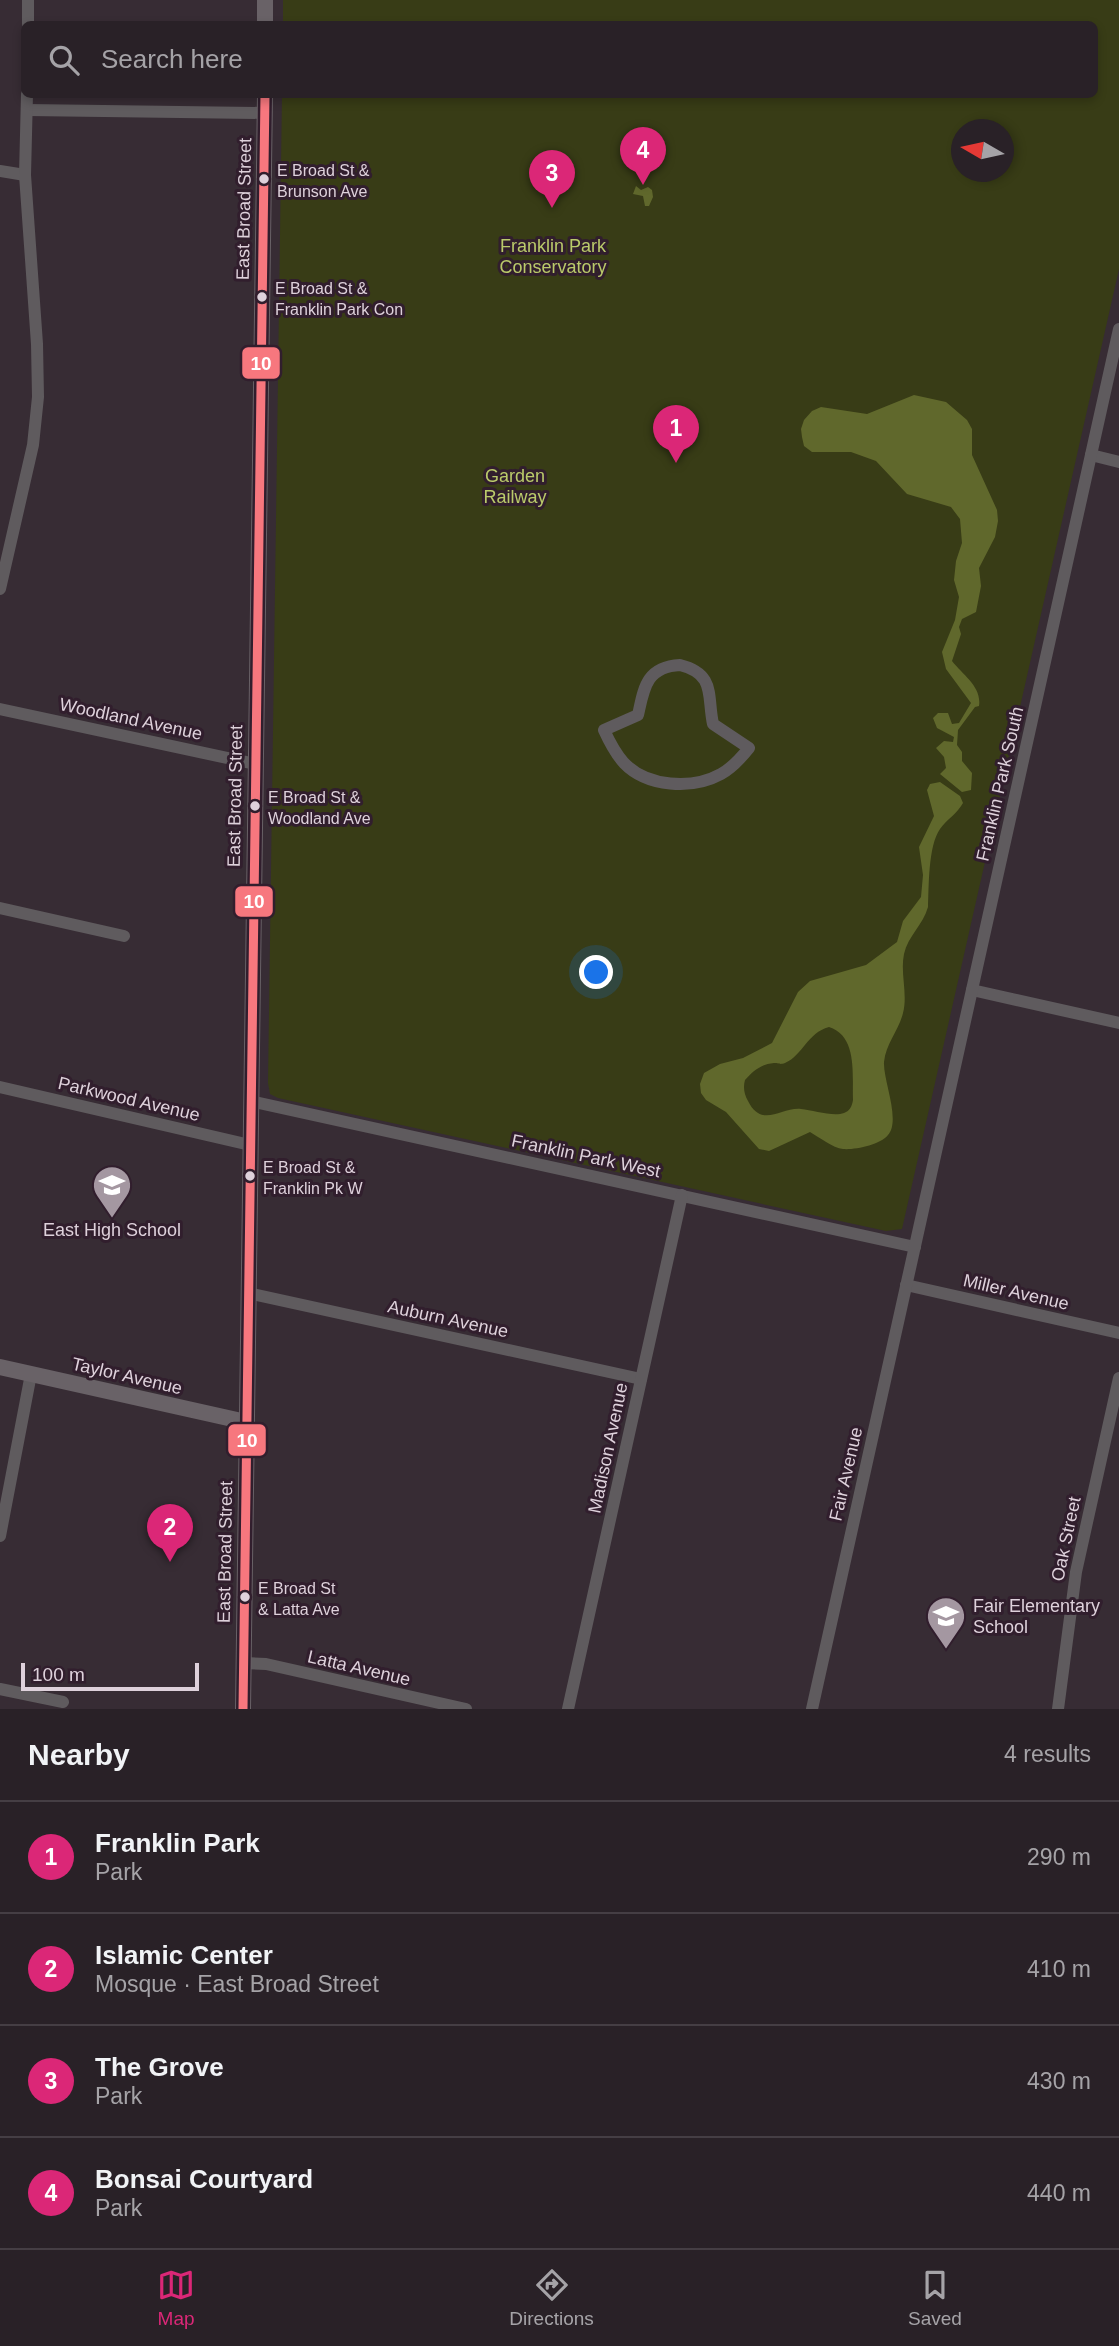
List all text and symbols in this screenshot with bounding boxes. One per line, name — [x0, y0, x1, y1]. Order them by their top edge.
search box — [21, 21, 1098, 98]
icon: search — [45, 41, 83, 79]
text: Search here — [101, 44, 243, 74]
north arrow — [951, 119, 1014, 182]
pin: 4 — [620, 127, 666, 185]
street label: East Broad Street — [233, 138, 255, 280]
pin: 3 — [529, 150, 575, 208]
place label: E Broad St & Brunson Ave — [277, 162, 370, 200]
marker: E Broad St & Brunson Ave — [257, 172, 271, 186]
park label: Franklin Park Conservatory — [499, 236, 607, 277]
place label: E Broad St & Franklin Park Con — [275, 280, 403, 318]
marker: E Broad St & Franklin Park Con — [255, 290, 269, 304]
line badge: 10 — [241, 346, 281, 380]
text: 10 — [250, 353, 272, 374]
pin: 1 — [653, 405, 699, 463]
park label: Garden Railway — [483, 466, 547, 507]
street label: Woodland Avenue — [58, 694, 204, 744]
street label: Franklin Park South — [972, 705, 1028, 863]
street label: East Broad Street — [224, 725, 246, 867]
place label: E Broad St & Woodland Ave — [268, 789, 371, 827]
marker: E Broad St & Woodland Ave — [248, 799, 262, 813]
line badge: 10 — [234, 885, 274, 918]
text: 10 — [243, 891, 265, 912]
your location — [579, 955, 613, 989]
street label: Parkwood Avenue — [56, 1073, 202, 1125]
street label: Franklin Park West — [510, 1130, 662, 1182]
place label: E Broad St & Franklin Pk W — [263, 1159, 363, 1197]
school or university icon: East High School — [91, 1164, 133, 1219]
marker: E Broad St & Franklin Pk W — [243, 1169, 257, 1183]
place label: East High School — [43, 1220, 181, 1240]
street label: Miller Avenue — [961, 1270, 1071, 1314]
street label: Auburn Avenue — [386, 1296, 510, 1342]
street label: Taylor Avenue — [70, 1354, 184, 1398]
street label: Madison Avenue — [584, 1381, 632, 1515]
line badge: 10 — [227, 1423, 267, 1457]
street label: Fair Avenue — [825, 1425, 867, 1523]
text: 10 — [236, 1430, 258, 1451]
street label: East Broad Street — [214, 1481, 236, 1623]
street label: Oak Street — [1047, 1495, 1085, 1583]
pin: 2 — [147, 1504, 193, 1562]
place label: E Broad St & Latta Ave — [258, 1580, 340, 1618]
marker: E Broad St & Latta Ave — [238, 1590, 252, 1604]
school or university icon: Fair Elementary School — [925, 1595, 967, 1650]
place label: Fair Elementary School — [973, 1596, 1100, 1637]
street label: Latta Avenue — [306, 1646, 412, 1690]
scale bar — [21, 1660, 200, 1692]
text: 100 m — [32, 1664, 85, 1685]
text: Nearby — [28, 1738, 130, 1771]
text: 4 results — [1004, 1741, 1091, 1767]
text: Franklin Park — [95, 1828, 260, 1858]
text: 1 — [45, 1844, 57, 1870]
text: 290 m — [1027, 1844, 1091, 1870]
text: Park — [95, 1859, 142, 1885]
text: Islamic Center — [95, 1940, 273, 1970]
text: 2 — [45, 1956, 57, 1982]
text: 410 m — [1027, 1956, 1091, 1982]
text: Mosque · East Broad Street — [95, 1971, 379, 1997]
text: The Grove — [95, 2052, 224, 2082]
text: 3 — [45, 2068, 57, 2094]
text: 430 m — [1027, 2068, 1091, 2094]
text: Park — [95, 2083, 142, 2109]
text: Bonsai Courtyard — [95, 2164, 313, 2194]
text: 4 — [45, 2180, 57, 2206]
text: 440 m — [1027, 2180, 1091, 2206]
text: Park — [95, 2195, 142, 2221]
tab: Map — [157, 2266, 195, 2330]
tab: Directions — [509, 2266, 594, 2330]
tab: Saved — [908, 2266, 962, 2330]

